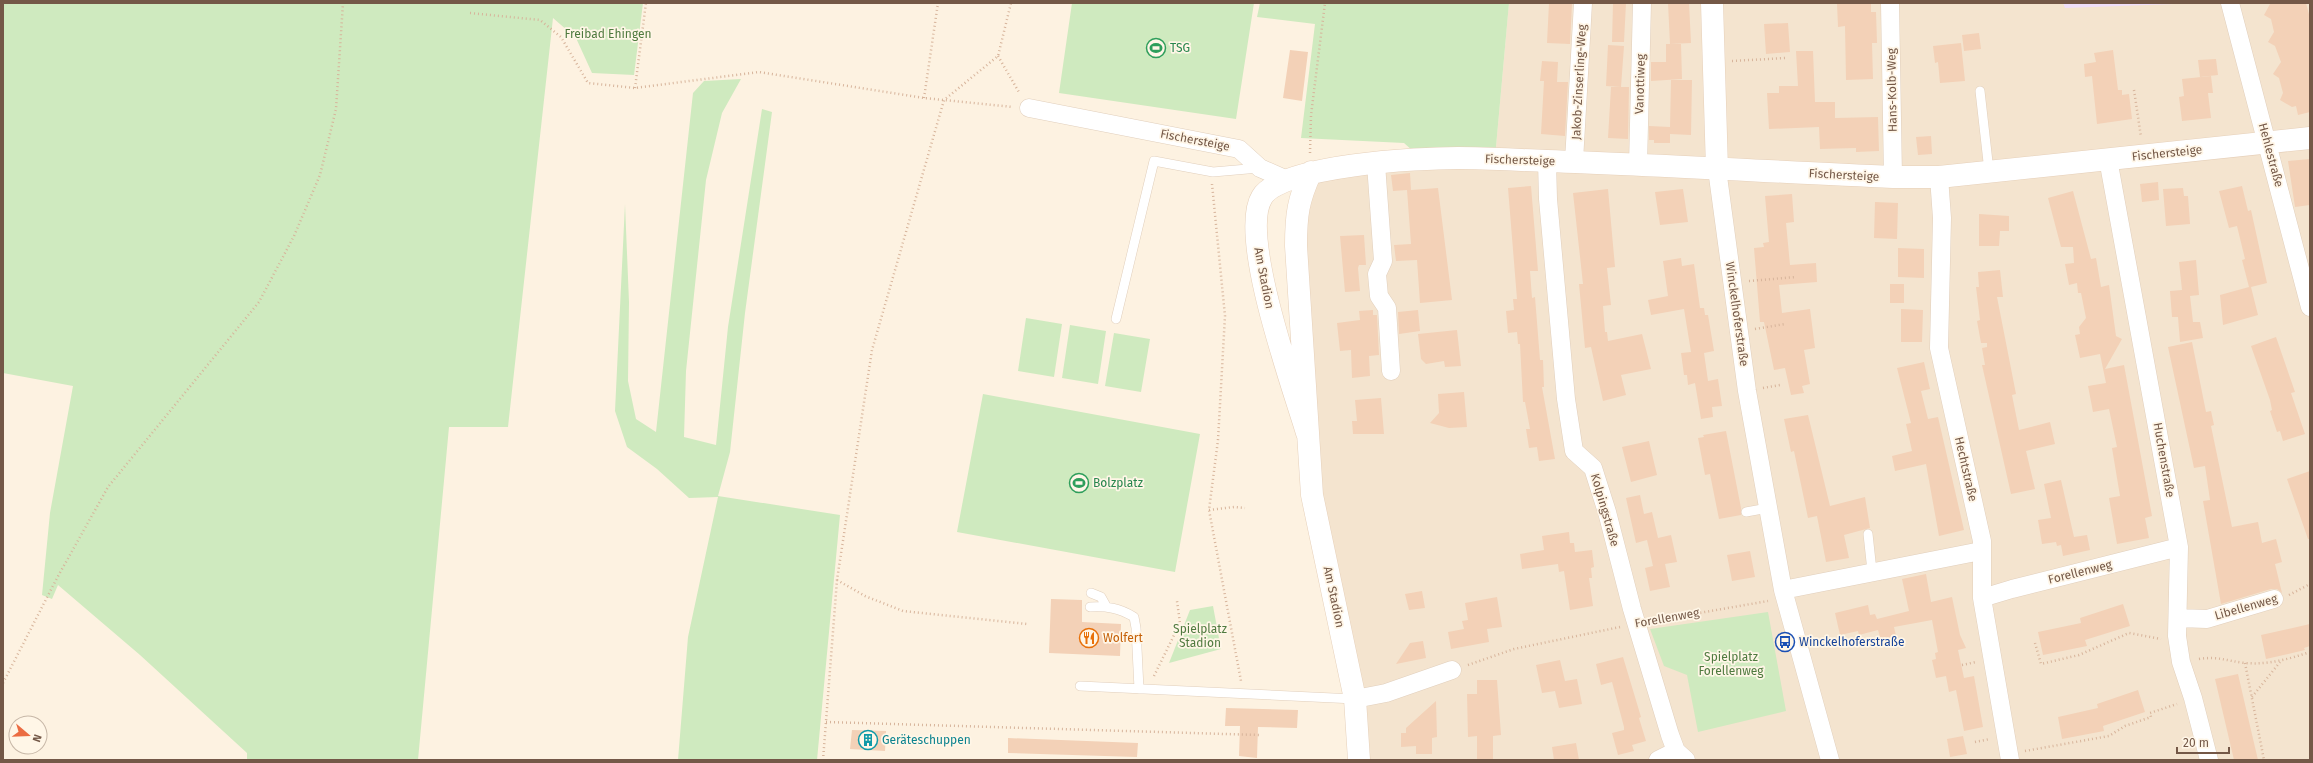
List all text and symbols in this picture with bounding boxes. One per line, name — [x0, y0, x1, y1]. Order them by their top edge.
street label: Jakob-Zinserling-Weg — [1569, 23, 1589, 140]
park label: Freibad Ehingen — [564, 27, 652, 41]
sports icon: TSG — [1145, 37, 1167, 59]
place label: TSG — [1170, 41, 1190, 55]
street label: Hans-Kolb-Weg — [1884, 47, 1900, 132]
street label: Vanottiweg — [1632, 53, 1648, 114]
street label: Hehlestraße — [2256, 121, 2286, 189]
street label: Fischersteige — [1159, 126, 1231, 154]
street label: Fischersteige — [2131, 142, 2203, 164]
street label: Fischersteige — [1485, 152, 1555, 168]
street label: Fischersteige — [1808, 166, 1880, 184]
street label: Am Stadion — [1251, 246, 1277, 310]
street label: Winckelhoferstraße — [1723, 261, 1751, 367]
street label: Huchenstraße — [2151, 421, 2177, 499]
street label: Hechtstraße — [1952, 435, 1980, 503]
sports icon: Bolzplatz — [1068, 472, 1090, 494]
street label: Kolpingstraße — [1588, 472, 1622, 548]
place label: Bolzplatz — [1093, 476, 1143, 490]
street label: Forellenweg — [2047, 557, 2114, 587]
street label: Am Stadion — [1321, 565, 1347, 629]
street label: Libellenweg — [2213, 591, 2280, 623]
street label: Forellenweg — [1634, 605, 1701, 631]
park label: Spielplatz Stadion — [1173, 622, 1227, 650]
restaurant icon: Wolfert — [1078, 627, 1100, 649]
place label: Wolfert — [1103, 631, 1143, 645]
bus stop icon: Winckelhoferstraße — [1774, 631, 1796, 653]
place label: Winckelhoferstraße — [1799, 635, 1904, 649]
park label: Spielplatz Forellenweg — [1698, 650, 1764, 678]
north arrow — [8, 715, 48, 755]
building icon: Geräteschuppen — [857, 729, 879, 751]
scale bar — [2177, 729, 2229, 755]
text: N — [30, 733, 44, 744]
place label: Geräteschuppen — [882, 733, 971, 747]
text: 20 m — [2183, 736, 2209, 750]

